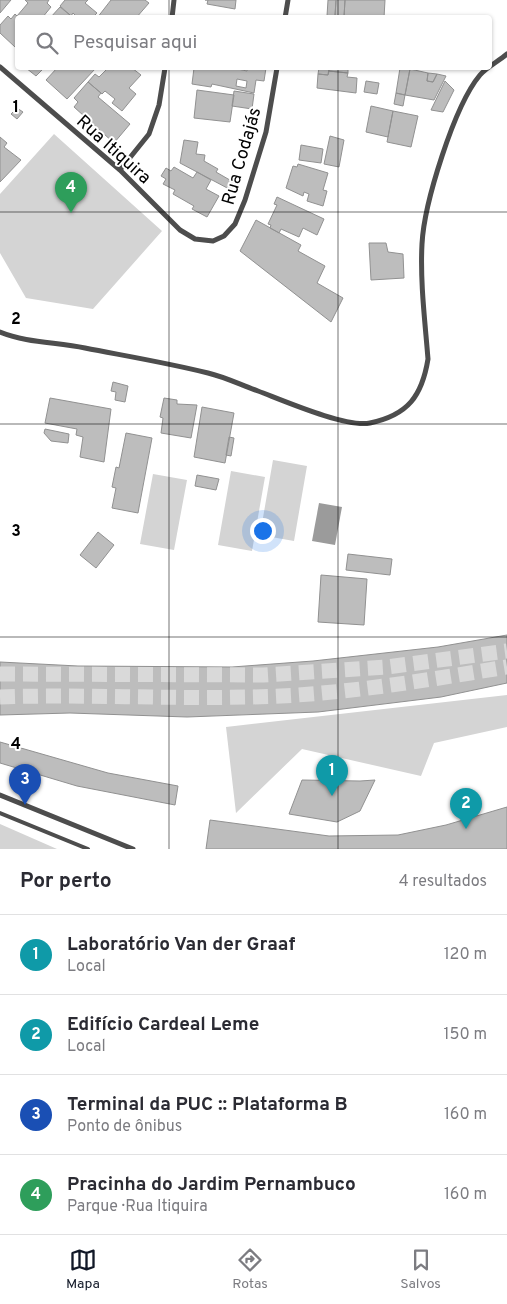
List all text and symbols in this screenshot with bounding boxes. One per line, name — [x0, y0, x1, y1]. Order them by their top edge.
search box — [15, 15, 492, 70]
icon: search — [33, 29, 61, 57]
text: Pesquisar aqui — [73, 31, 197, 55]
text: 1 — [13, 98, 19, 118]
street label: Rua Codajás — [218, 105, 267, 208]
street label: Rua Itiquira — [71, 111, 155, 190]
pin: 4 — [55, 172, 87, 213]
text: 2 — [11, 310, 21, 330]
your location — [250, 518, 276, 544]
text: 3 — [11, 522, 21, 542]
text: 4 — [11, 735, 21, 755]
pin: 1 — [316, 755, 348, 796]
pin: 3 — [9, 764, 41, 805]
pin: 2 — [450, 788, 482, 829]
text: Por perto — [20, 868, 112, 895]
text: 4 resultados — [399, 872, 487, 892]
text: Laboratório Van der Graaf — [67, 933, 295, 957]
text: 1 — [33, 945, 39, 965]
text: 120 m — [444, 945, 487, 965]
text: Local — [67, 957, 106, 977]
text: Edifício Cardeal Leme — [67, 1013, 259, 1037]
text: 2 — [31, 1025, 41, 1045]
text: 150 m — [444, 1025, 487, 1045]
text: Local — [67, 1037, 106, 1057]
text: Terminal da PUC :: Plataforma B — [67, 1093, 348, 1117]
text: 3 — [31, 1105, 41, 1125]
text: 160 m — [444, 1105, 487, 1125]
text: Ponto de ônibus — [67, 1117, 182, 1137]
text: Pracinha do Jardim Pernambuco — [67, 1173, 356, 1197]
text: 4 — [31, 1185, 41, 1205]
text: 160 m — [444, 1185, 487, 1205]
text: Parque · Rua Itiquira — [67, 1197, 208, 1217]
tab: Mapa — [66, 1246, 100, 1293]
tab: Rotas — [232, 1246, 268, 1293]
tab: Salvos — [400, 1246, 441, 1293]

